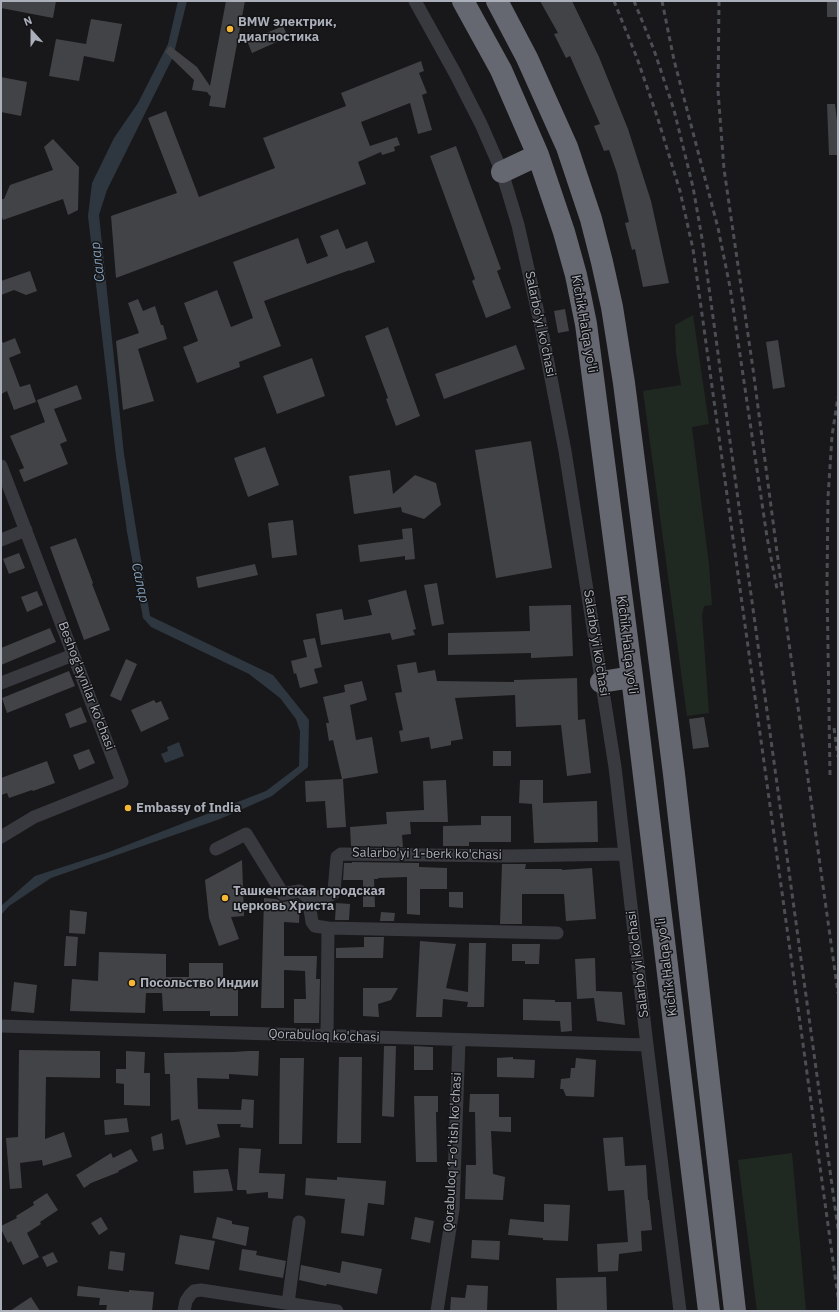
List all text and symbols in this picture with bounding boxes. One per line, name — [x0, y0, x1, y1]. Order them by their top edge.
north arrow — [12, 12, 52, 52]
text: N — [21, 13, 34, 29]
place label: BMW электрик, диагностика — [238, 14, 337, 45]
marker: BMW электрик, диагностика — [225, 24, 235, 34]
water label: Салар — [87, 241, 109, 283]
street label: Salarbo'yi ko'chasi — [521, 270, 559, 378]
street label: Kichik Halqa yo'li — [568, 274, 600, 374]
water label: Салар — [128, 561, 152, 605]
street label: Salarbo'yi ko'chasi — [580, 589, 612, 697]
street label: Kichik Halqa yo'li — [613, 595, 641, 695]
street label: Beshog'aynilar ko'chasi — [54, 620, 118, 752]
place label: Embassy of India — [136, 800, 241, 816]
marker: Embassy of India — [123, 803, 133, 813]
street label: Salarbo'yi 1-berk ko'chasi — [352, 845, 502, 863]
place label: Ташкентская городская церковь Христа — [233, 883, 385, 914]
marker: Ташкентская городская церковь Христа — [220, 893, 230, 903]
street label: Salarbo'yi ko'chasi — [624, 910, 652, 1018]
street label: Kichik Halqa yo'li — [653, 917, 681, 1017]
place label: Посольство Индии — [140, 975, 259, 991]
marker: Посольство Индии — [127, 978, 137, 988]
street label: Qorabuloq ko'chasi — [268, 1026, 380, 1046]
street label: Qorabuloq 1-o'tish ko'chasi — [441, 1072, 465, 1232]

